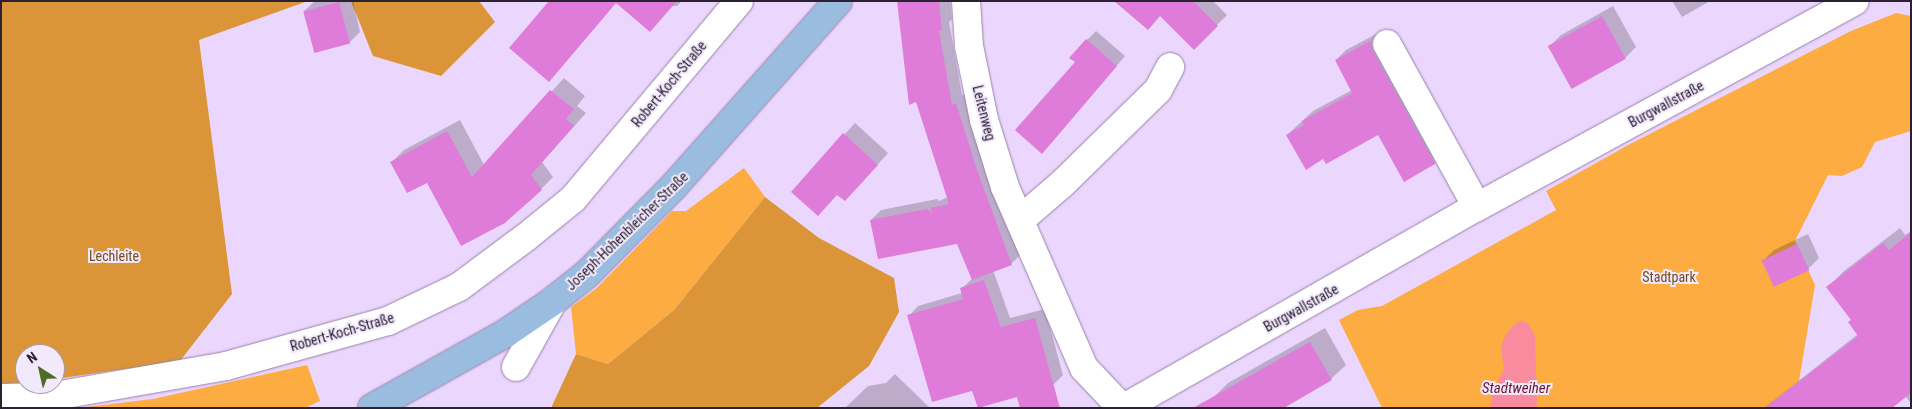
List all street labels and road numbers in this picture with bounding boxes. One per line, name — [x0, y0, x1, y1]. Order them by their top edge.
street label: Robert-Koch-Straße — [628, 38, 710, 130]
street label: Burgwallstraße — [1626, 77, 1706, 131]
street label: Leitenweg — [969, 84, 999, 142]
street label: Joseph-Hohenbleicher-Straße — [563, 168, 691, 294]
street label: Burgwallstraße — [1261, 281, 1341, 335]
street label: Robert-Koch-Straße — [288, 309, 396, 355]

